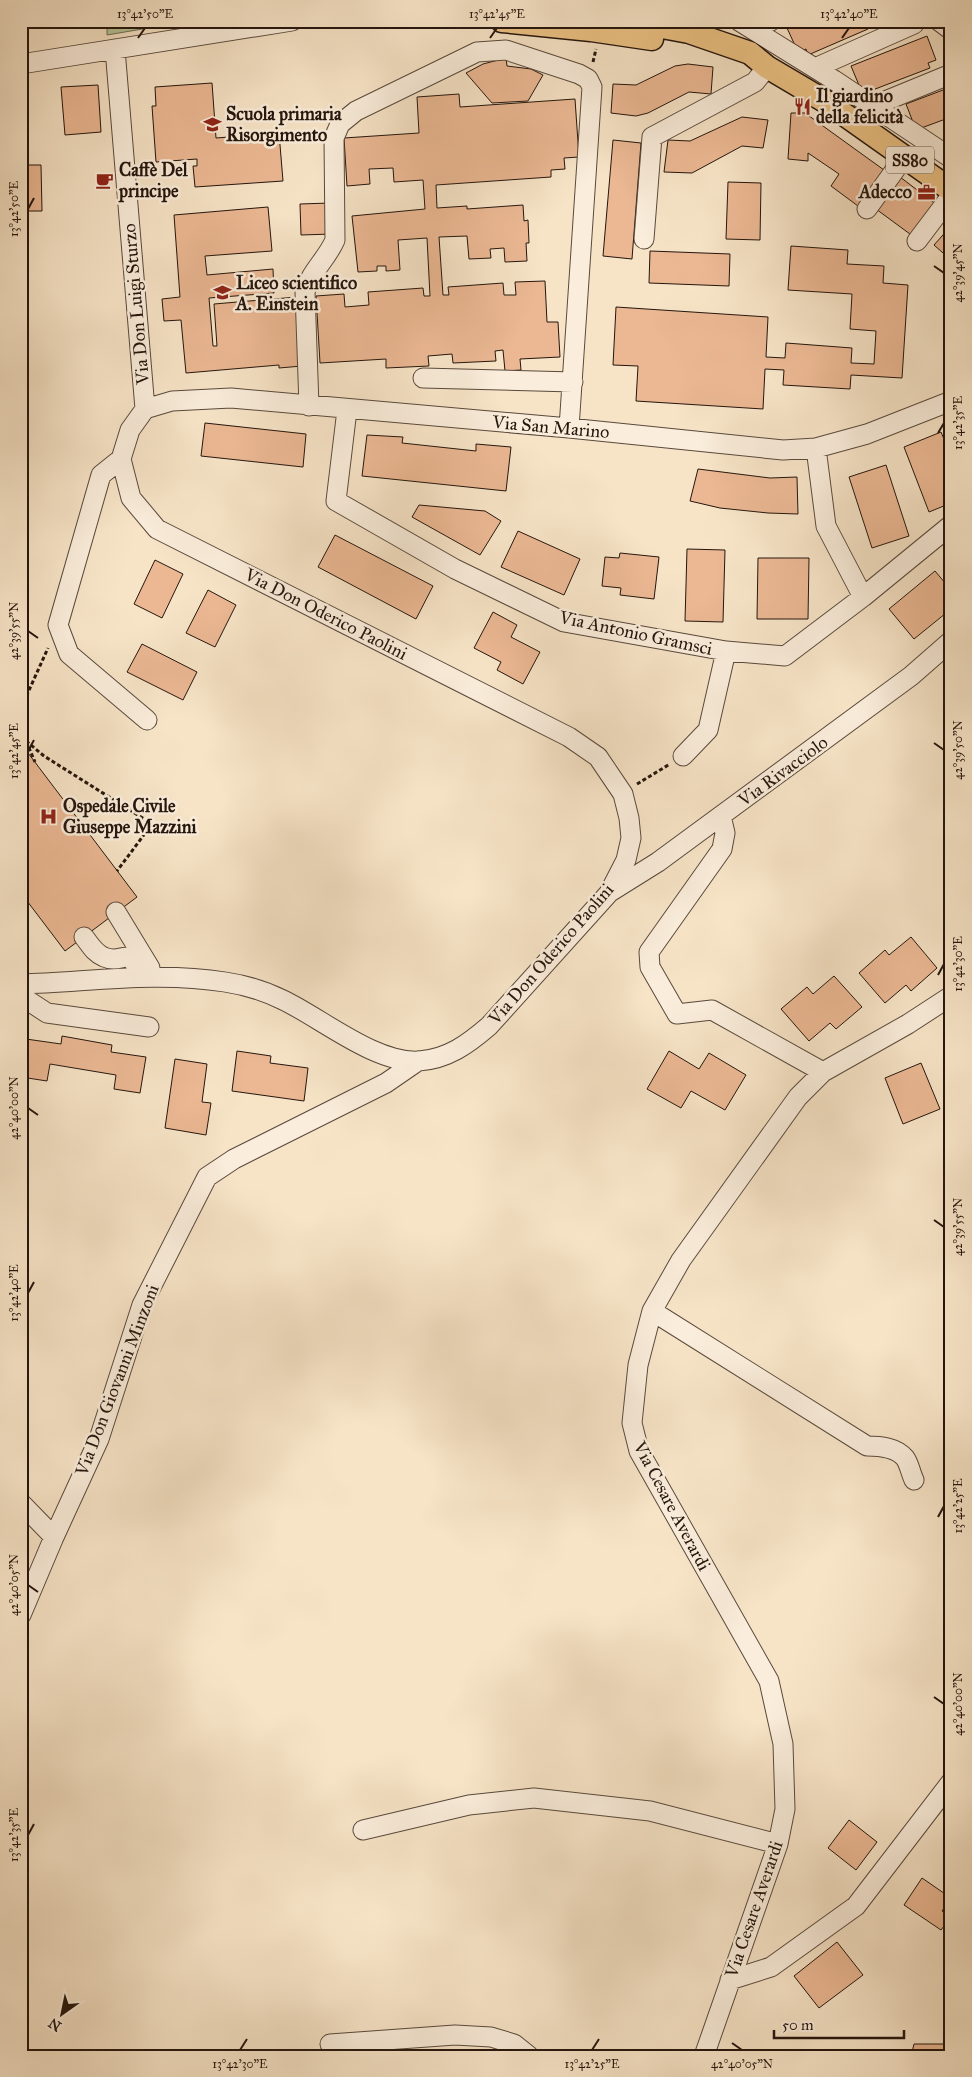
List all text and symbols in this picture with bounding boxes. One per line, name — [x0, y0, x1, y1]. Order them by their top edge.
text: 13°42'50"E — [117, 7, 174, 21]
text: 13°42'45"E — [469, 7, 525, 21]
text: 13°42'40"E — [820, 7, 878, 21]
place label: Il giardino della felicità — [816, 85, 904, 128]
restaurant icon: Il giardino della felicità — [792, 96, 812, 116]
place label: Scuola primaria Risorgimento — [226, 103, 342, 147]
school or university icon: Scuola primaria Risorgimento — [202, 114, 222, 134]
road number: SS80 — [886, 146, 934, 174]
place label: Caffè Del principe — [118, 159, 189, 203]
cafe icon: Caffè Del principe — [95, 170, 115, 190]
text: 13°42'50"E — [7, 180, 21, 237]
place label: Adecco — [858, 181, 912, 203]
office icon: Adecco — [916, 182, 936, 202]
street label: Via Don Luigi Sturzo — [118, 222, 155, 386]
text: 42°39'45"N — [951, 243, 965, 303]
place label: Liceo scientifico A. Einstein — [235, 272, 357, 315]
school or university icon: Liceo scientifico A. Einstein — [212, 283, 232, 303]
text: 13°42'35"E — [951, 396, 965, 450]
street label: Via San Marino — [491, 411, 610, 443]
street label: Via Don Oderico Paolini — [240, 563, 411, 665]
text: 42°39'55"N — [7, 602, 21, 660]
street label: Via Antonio Gramsci — [557, 606, 714, 660]
text: 42°39'50"N — [951, 720, 965, 780]
text: 13°42'45"E — [7, 723, 21, 779]
street label: Via Rivacciolo — [733, 731, 832, 812]
place label: Ospedale Civile Giuseppe Mazzini — [63, 795, 198, 839]
hospital icon: Ospedale Civile Giuseppe Mazzini — [39, 806, 59, 826]
street label: Via Don Oderico Paolini — [483, 879, 618, 1030]
text: 13°42'30"E — [951, 936, 965, 992]
text: 42°40'00"N — [7, 1076, 21, 1140]
text: 42°39'55"N — [951, 1198, 965, 1256]
text: 13°42'40"E — [7, 1264, 21, 1322]
street label: Via Don Giovanni Minzoni — [70, 1281, 164, 1480]
street label: Via Cesare Averardi — [628, 1437, 715, 1574]
text: 13°42'25"E — [951, 1478, 965, 1534]
text: 42°40'05"N — [7, 1554, 21, 1616]
text: 42°40'00"N — [951, 1672, 965, 1736]
text: 13°42'35"E — [7, 1808, 21, 1862]
street label: Via Cesare Averardi — [720, 1838, 788, 1981]
north arrow — [38, 1990, 88, 2040]
scale bar — [774, 2007, 904, 2039]
text: N — [45, 2014, 65, 2035]
text: 50 m — [782, 2016, 814, 2034]
text: 13°42'30"E — [212, 2057, 268, 2071]
text: 13°42'25"E — [564, 2057, 620, 2071]
text: 42°40'05"N — [711, 2057, 773, 2071]

